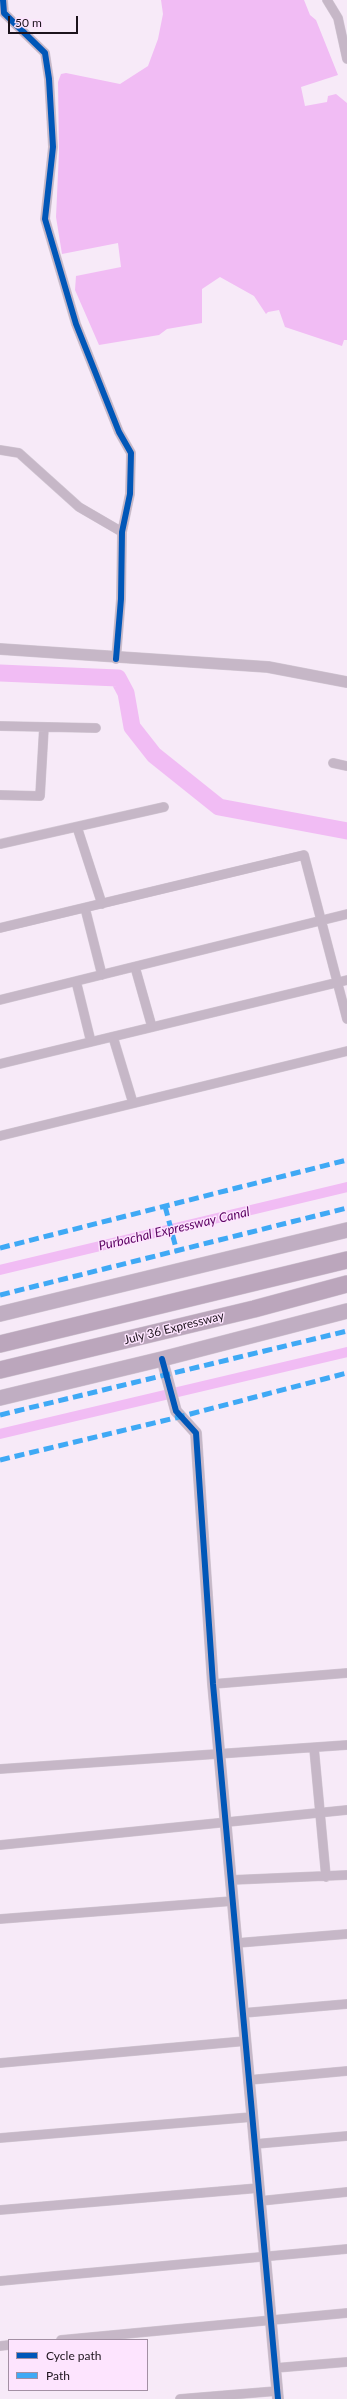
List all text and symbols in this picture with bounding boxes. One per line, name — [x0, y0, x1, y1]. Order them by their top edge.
scale bar — [10, 8, 80, 34]
text: 50 m — [15, 15, 42, 30]
water label: Purbachal Expressway Canal — [97, 1204, 251, 1254]
street label: July 36 Expressway — [123, 1309, 225, 1347]
legend — [8, 2339, 148, 2391]
text: Cycle path — [46, 2348, 101, 2363]
text: Path — [46, 2368, 70, 2383]

